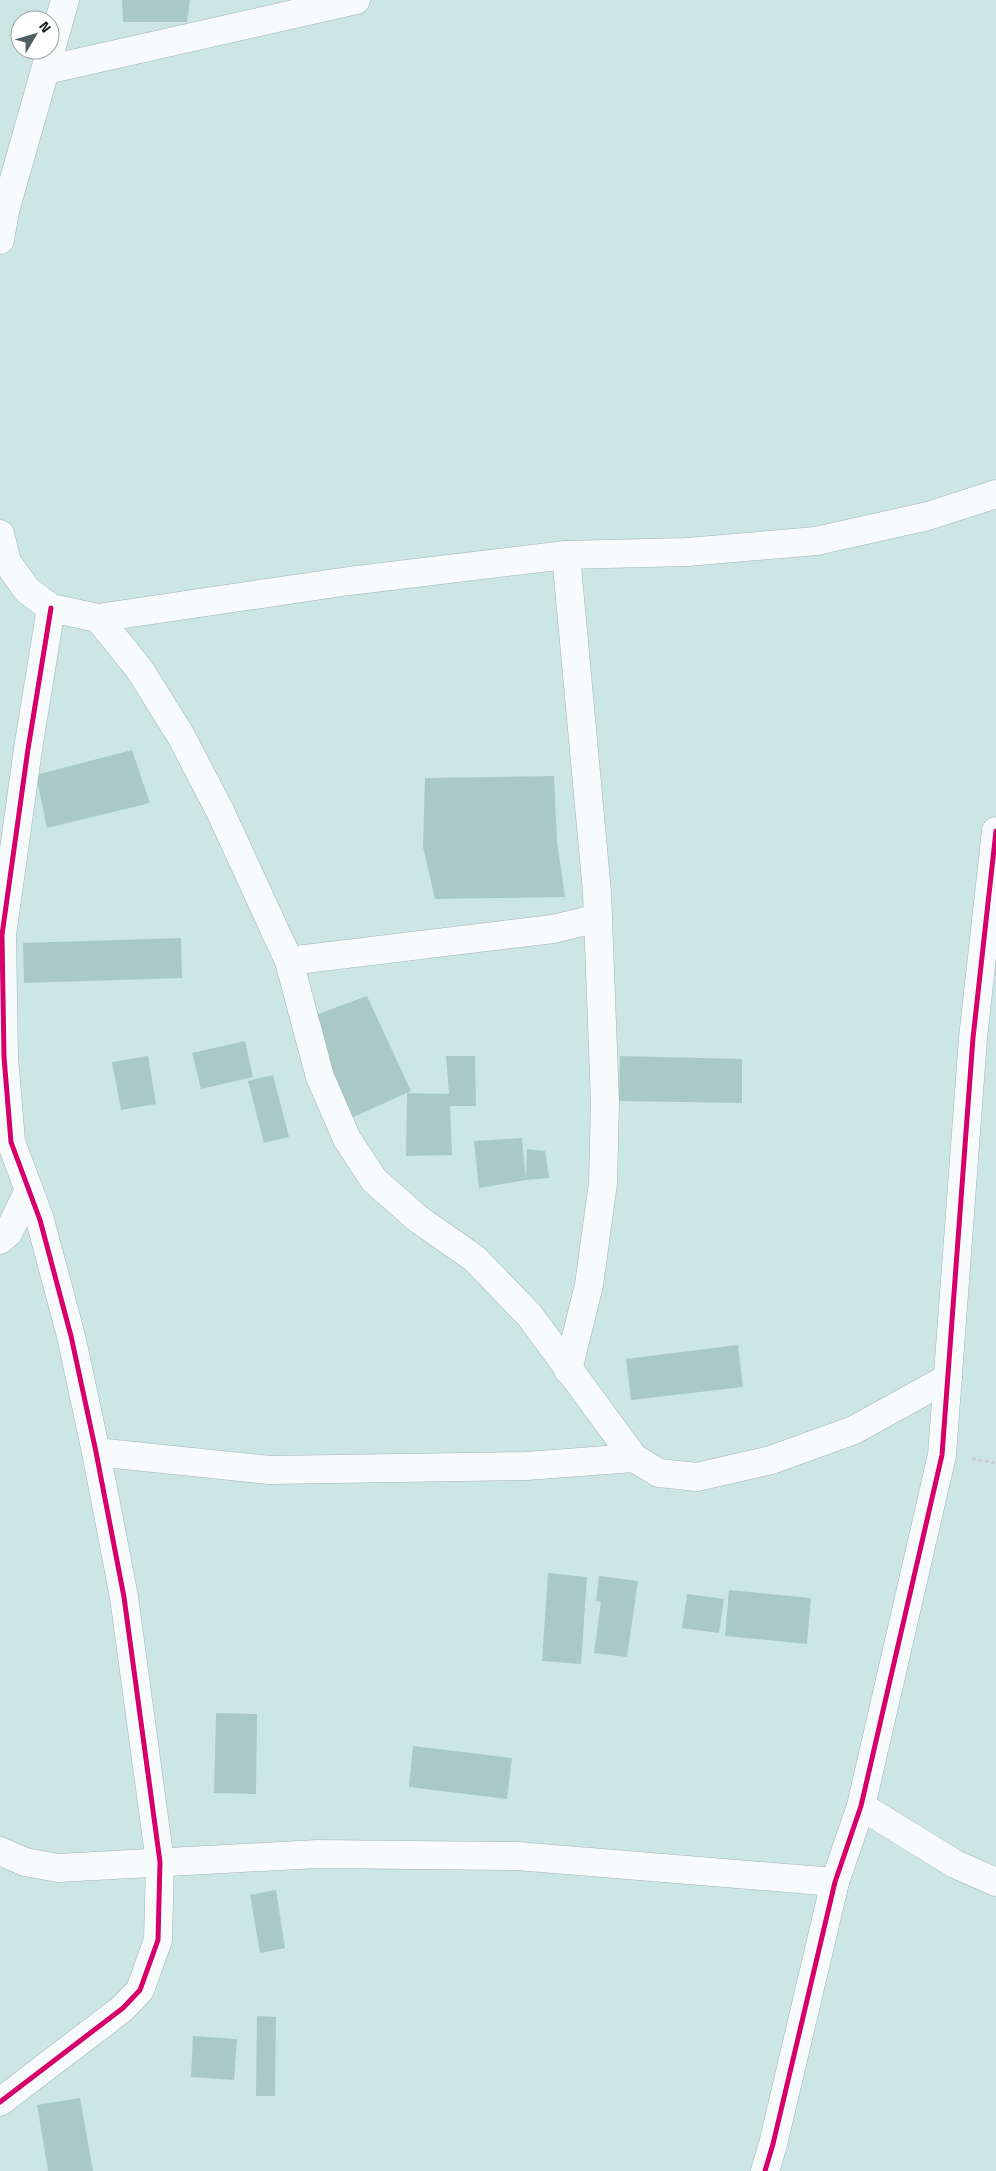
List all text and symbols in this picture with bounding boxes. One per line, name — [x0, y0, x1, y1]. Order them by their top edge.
north arrow — [10, 10, 60, 60]
text: N — [34, 16, 57, 37]

